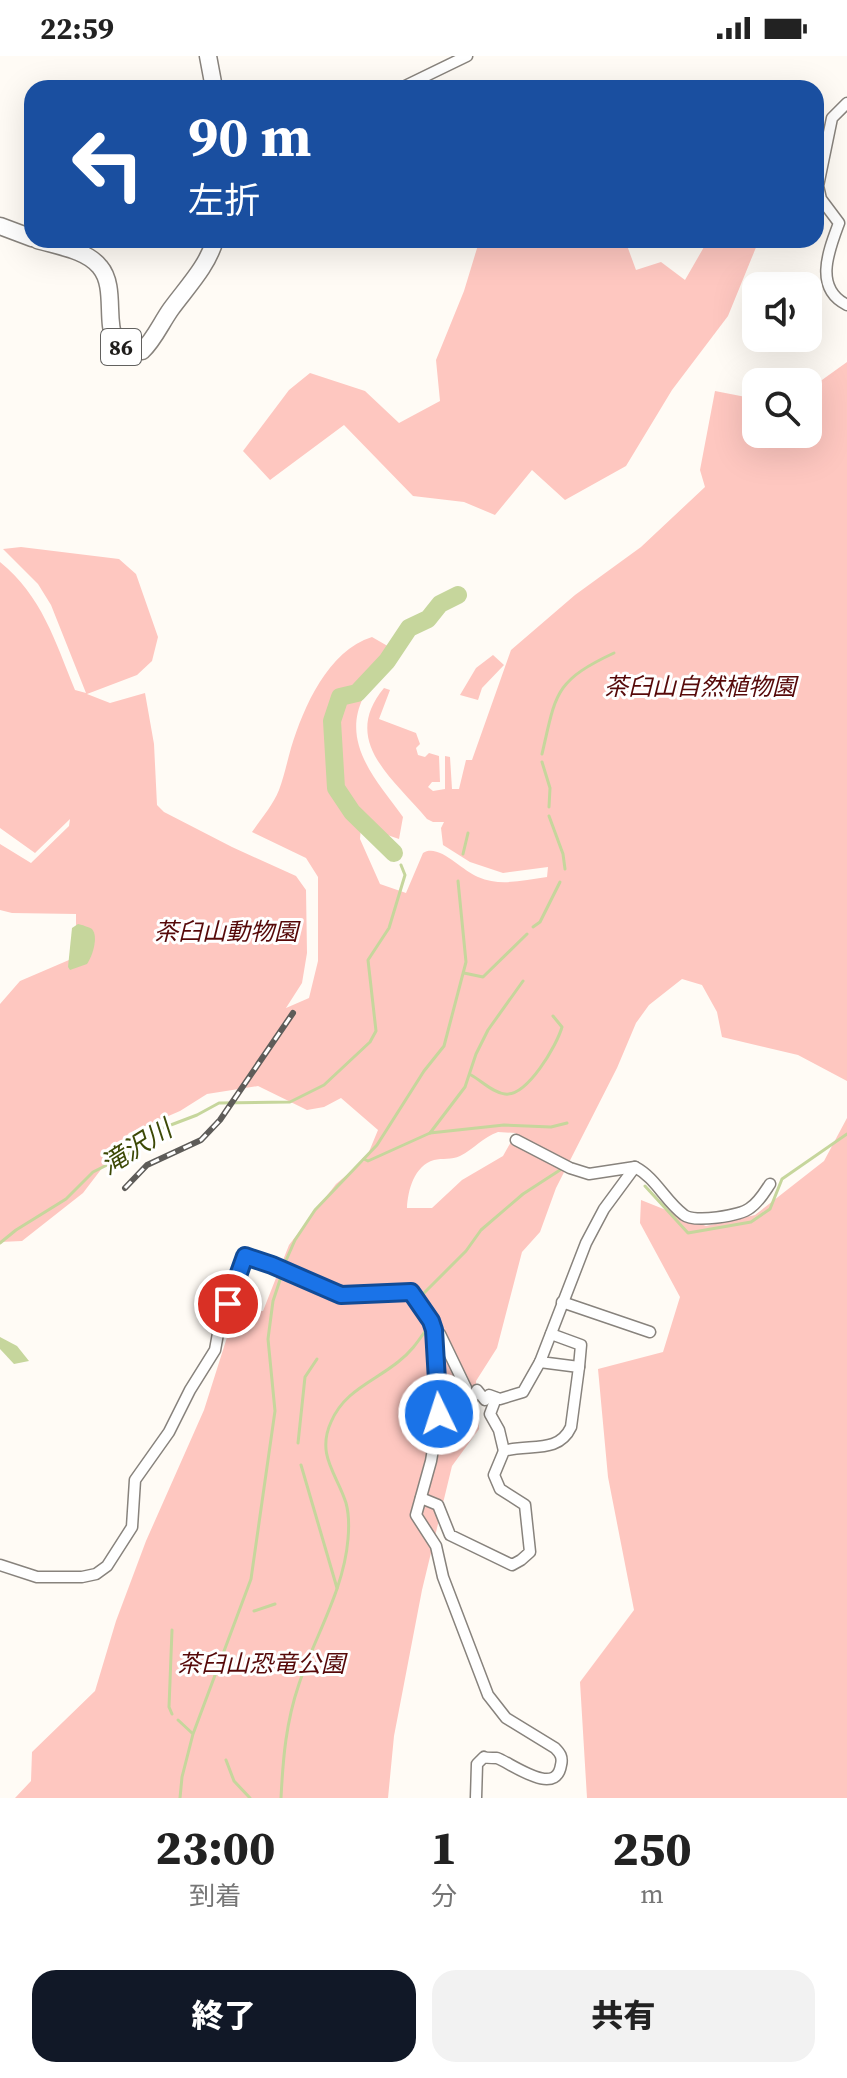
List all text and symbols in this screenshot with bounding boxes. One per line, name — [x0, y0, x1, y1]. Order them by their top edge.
text: 22:59 — [40, 8, 114, 49]
text: 90 m — [188, 98, 311, 175]
icon: left — [56, 112, 160, 216]
text: 左折 — [188, 176, 260, 225]
map controls — [742, 272, 822, 448]
button: sound — [742, 272, 822, 352]
road number: 86 — [101, 329, 141, 365]
button: search — [742, 368, 822, 448]
park label: 茶臼山自然植物園 — [604, 670, 799, 703]
park label: 茶臼山動物園 — [154, 915, 301, 948]
water label: 滝沢川 — [93, 1109, 181, 1183]
pin — [194, 1270, 262, 1338]
icon: arrive — [206, 1282, 250, 1326]
position arrow — [397, 1372, 481, 1456]
park label: 茶臼山恐竜公園 — [177, 1647, 348, 1680]
text: 23:00 — [155, 1814, 275, 1880]
text: 1 — [431, 1814, 457, 1880]
text: 250 — [612, 1815, 692, 1881]
text: m — [640, 1876, 664, 1912]
text: 到着 — [189, 1878, 241, 1914]
text: 分 — [431, 1878, 457, 1914]
button: 終了 — [32, 1970, 416, 2062]
button: 共有 — [432, 1970, 815, 2062]

